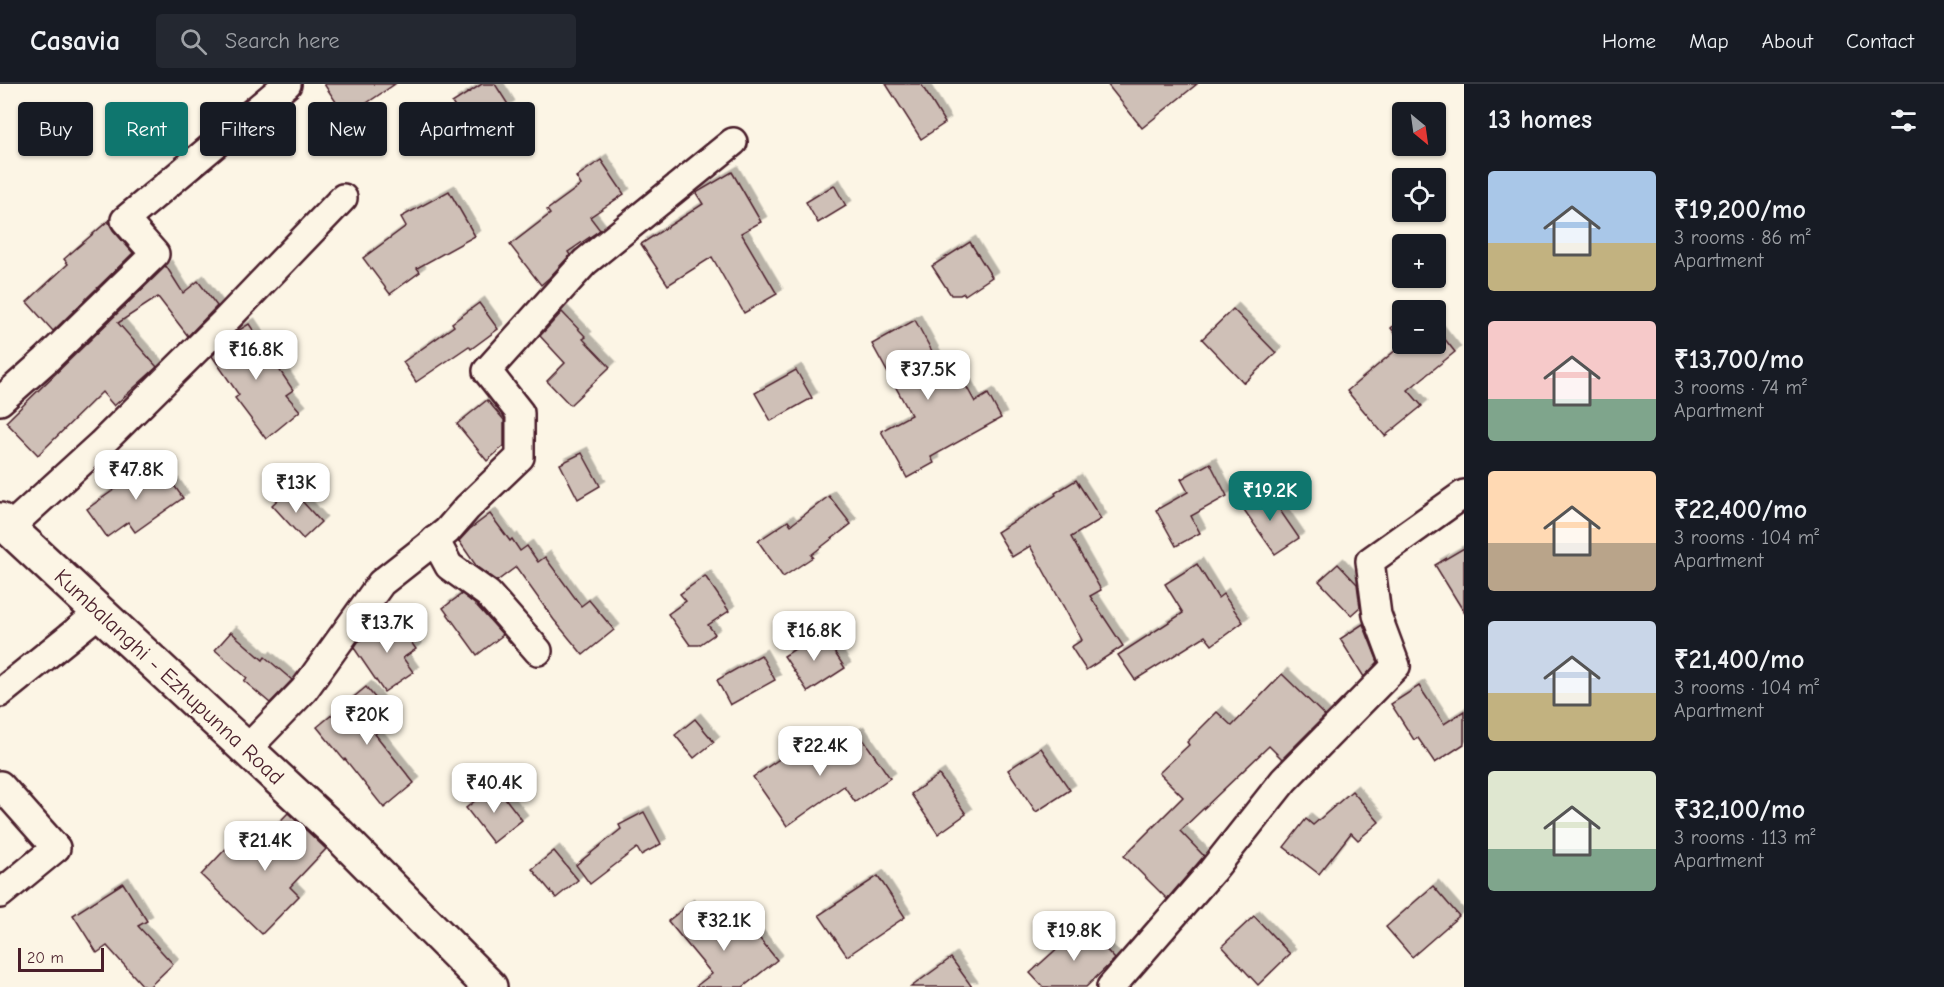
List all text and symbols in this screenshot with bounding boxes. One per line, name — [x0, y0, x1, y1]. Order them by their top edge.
search box — [156, 14, 576, 68]
text: Casavia — [30, 25, 120, 57]
icon: search — [177, 25, 210, 58]
text: Search here — [225, 28, 340, 54]
text: Home — [1602, 29, 1656, 53]
text: Map — [1689, 29, 1729, 53]
text: About — [1762, 29, 1813, 53]
text: Contact — [1846, 29, 1914, 53]
chip: Buy — [18, 102, 93, 156]
chip: Rent — [105, 102, 188, 156]
chip: Filters — [200, 102, 296, 156]
chip: New — [308, 102, 387, 156]
chip: Apartment — [399, 102, 535, 156]
north arrow — [1392, 102, 1446, 156]
map controls — [1392, 102, 1446, 354]
icon: filters — [1887, 104, 1920, 137]
text: 13 homes — [1488, 105, 1592, 135]
button: locate — [1392, 168, 1446, 222]
icon: home — [1536, 195, 1608, 267]
text: ₹19,200/mo — [1674, 195, 1806, 225]
text: 3 rooms · 86 m² — [1674, 226, 1811, 249]
button: + — [1392, 234, 1446, 288]
text: Apartment — [1674, 249, 1764, 272]
button: − — [1392, 300, 1446, 354]
pin: ₹16.8K — [207, 330, 305, 381]
text: ₹16.8K — [229, 338, 283, 361]
icon: home — [1536, 345, 1608, 417]
text: ₹13,700/mo — [1674, 345, 1804, 375]
pin: ₹37.5K — [879, 350, 977, 401]
text: ₹37.5K — [900, 358, 956, 381]
text: 3 rooms · 74 m² — [1674, 376, 1807, 399]
text: Apartment — [1674, 399, 1764, 422]
pin: ₹47.8K — [87, 450, 185, 501]
text: ₹47.8K — [109, 458, 163, 481]
pin: ₹13K — [260, 463, 332, 514]
text: ₹13K — [276, 471, 316, 494]
pin: ₹19.2K — [1221, 471, 1319, 522]
text: ₹19.2K — [1243, 479, 1297, 502]
icon: home — [1536, 495, 1608, 567]
text: ₹22,400/mo — [1674, 495, 1807, 525]
text: 3 rooms · 104 m² — [1674, 526, 1819, 549]
text: Apartment — [1674, 549, 1764, 572]
street label: Kumbalanghi - Ezhupunna Road — [49, 564, 289, 790]
pin: ₹13.7K — [338, 603, 436, 654]
text: ₹13.7K — [360, 611, 414, 634]
pin: ₹16.8K — [765, 611, 863, 662]
text: ₹16.8K — [787, 619, 841, 642]
icon: home — [1536, 645, 1608, 717]
text: ₹21,400/mo — [1674, 645, 1804, 675]
text: 3 rooms · 104 m² — [1674, 676, 1819, 699]
pin: ₹20K — [331, 695, 403, 746]
text: Apartment — [1674, 699, 1764, 722]
text: ₹20K — [345, 703, 389, 726]
pin: ₹22.4K — [771, 726, 869, 777]
text: ₹22.4K — [792, 734, 848, 757]
pin: ₹40.4K — [445, 763, 543, 814]
text: ₹40.4K — [466, 771, 522, 794]
icon: home — [1536, 795, 1608, 867]
text: ₹32,100/mo — [1674, 795, 1805, 825]
pin: ₹21.4K — [216, 821, 314, 872]
text: 3 rooms · 113 m² — [1674, 826, 1815, 849]
text: ₹21.4K — [238, 829, 292, 852]
text: Apartment — [1674, 849, 1764, 872]
pin: ₹32.1K — [675, 901, 773, 952]
text: ₹32.1K — [697, 909, 751, 932]
pin: ₹19.8K — [1025, 911, 1123, 962]
text: ₹19.8K — [1047, 919, 1101, 942]
scale bar — [18, 945, 104, 972]
text: 20 m — [27, 949, 64, 967]

